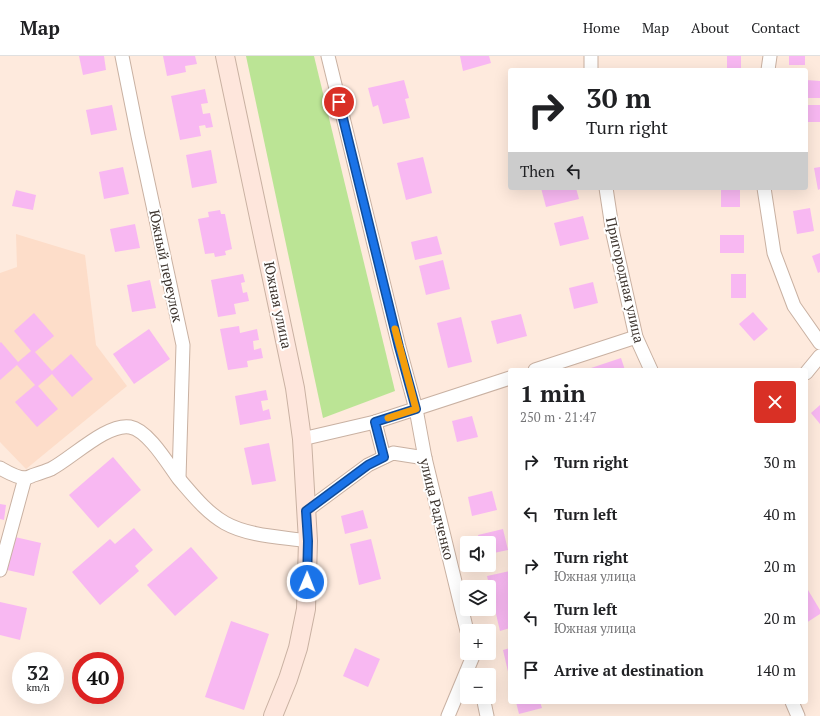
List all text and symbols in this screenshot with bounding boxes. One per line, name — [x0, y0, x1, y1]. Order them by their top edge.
text: Map — [20, 15, 60, 40]
text: Home — [583, 18, 620, 37]
text: Map — [642, 18, 669, 37]
text: About — [691, 18, 729, 37]
text: Contact — [751, 18, 800, 37]
text: 30 m — [586, 79, 651, 116]
icon: right — [520, 84, 572, 136]
pin — [322, 85, 356, 119]
icon: arrive — [328, 91, 350, 113]
text: Turn right — [586, 115, 668, 139]
icon: left — [563, 160, 585, 182]
text: Then — [520, 161, 555, 181]
street label: Южный переулок — [145, 208, 188, 324]
street label: Пригородная улица — [602, 215, 649, 345]
street label: Южная улица — [260, 260, 297, 350]
text: 1 min — [520, 377, 586, 409]
button: close — [754, 381, 796, 423]
text: 250 m · 21:47 — [520, 408, 597, 426]
icon: right — [520, 451, 542, 473]
text: Turn right — [554, 452, 629, 472]
text: 30 m — [763, 452, 796, 472]
street label: улица Радченко — [415, 455, 459, 562]
icon: left — [520, 503, 542, 525]
text: Turn left — [554, 504, 618, 524]
text: 40 m — [763, 504, 796, 524]
map controls — [460, 536, 496, 704]
button: sound — [460, 536, 496, 572]
text: Turn right — [554, 547, 629, 567]
icon: right — [520, 555, 542, 577]
text: 20 m — [763, 556, 796, 576]
position arrow — [286, 561, 328, 603]
text: Южная улица — [554, 567, 636, 585]
button: layers — [460, 580, 496, 616]
text: Turn left — [554, 599, 618, 619]
icon: left — [520, 607, 542, 629]
text: 20 m — [763, 608, 796, 628]
text: Южная улица — [554, 619, 636, 637]
button: + — [460, 624, 496, 660]
speed limit sign: 40 — [72, 652, 124, 704]
text: 32 — [27, 659, 49, 686]
icon: arrive — [520, 659, 542, 681]
text: Arrive at destination — [554, 660, 704, 680]
text: 140 m — [755, 660, 796, 680]
button: − — [460, 668, 496, 704]
text: km/h — [26, 681, 50, 694]

